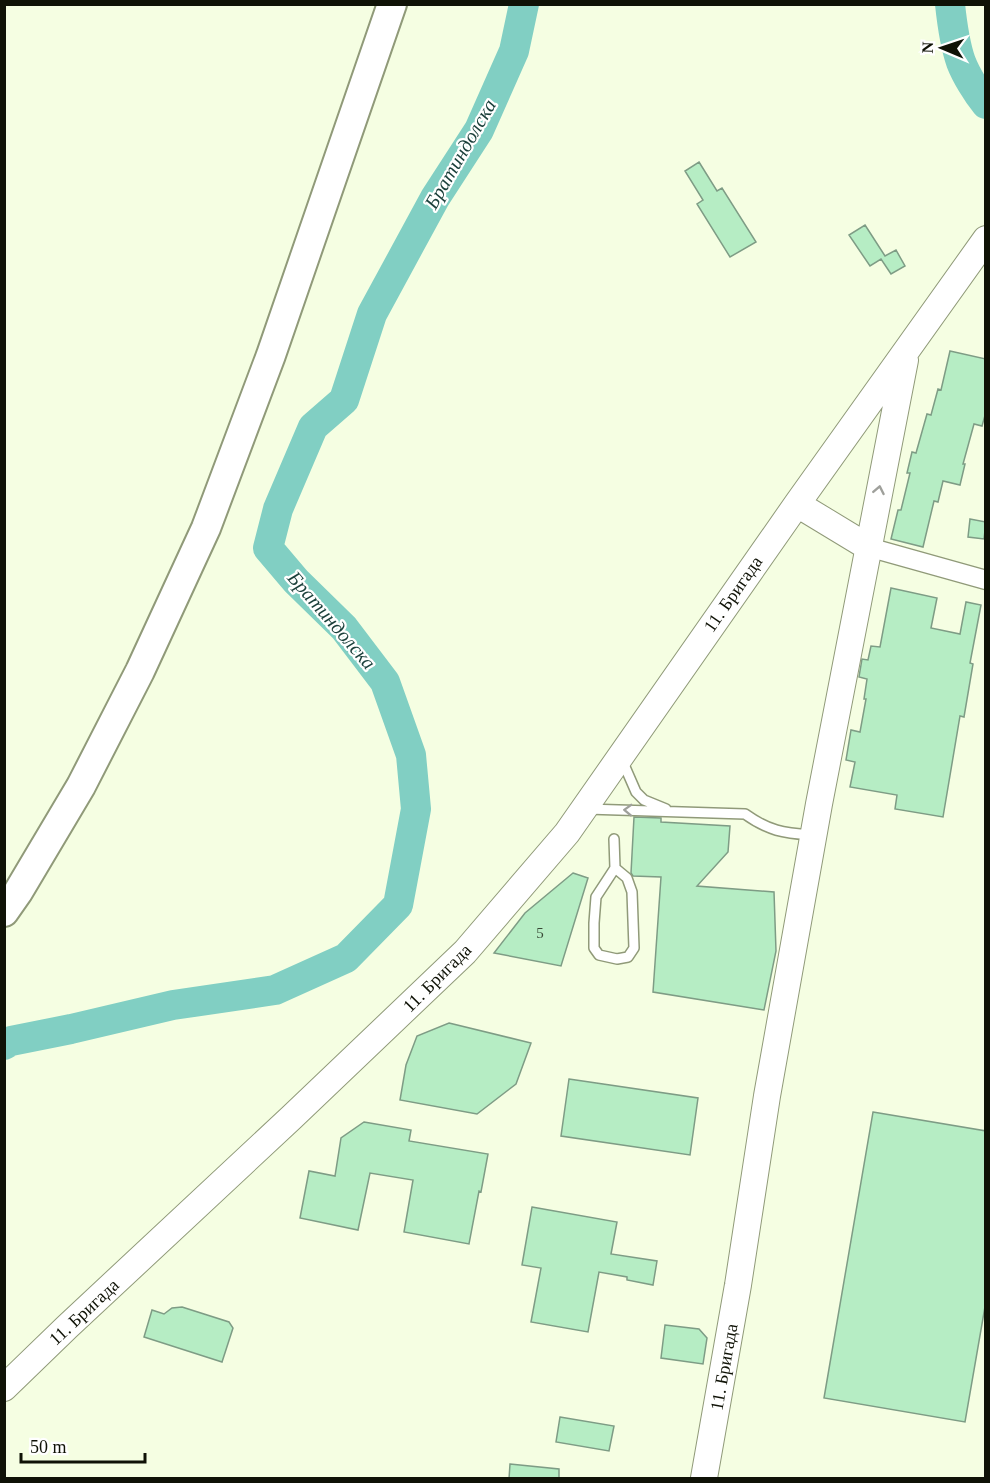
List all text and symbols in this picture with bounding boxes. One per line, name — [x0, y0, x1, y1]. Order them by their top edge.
north arrow — [912, 18, 972, 78]
text: N — [919, 41, 936, 54]
water label: Братиндолска — [419, 95, 501, 214]
one-way arrow — [872, 485, 885, 495]
street label: 11. Бригада — [700, 552, 766, 636]
water label: Братиндолска — [282, 566, 380, 674]
one-way arrow — [623, 804, 632, 816]
house number: 5 — [536, 925, 544, 941]
street label: 11. Бригада — [399, 940, 475, 1016]
street label: 11. Бригада — [45, 1275, 123, 1349]
street label: 11. Бригада — [707, 1322, 741, 1412]
scale bar — [21, 1426, 146, 1464]
text: 50 m — [30, 1437, 67, 1457]

